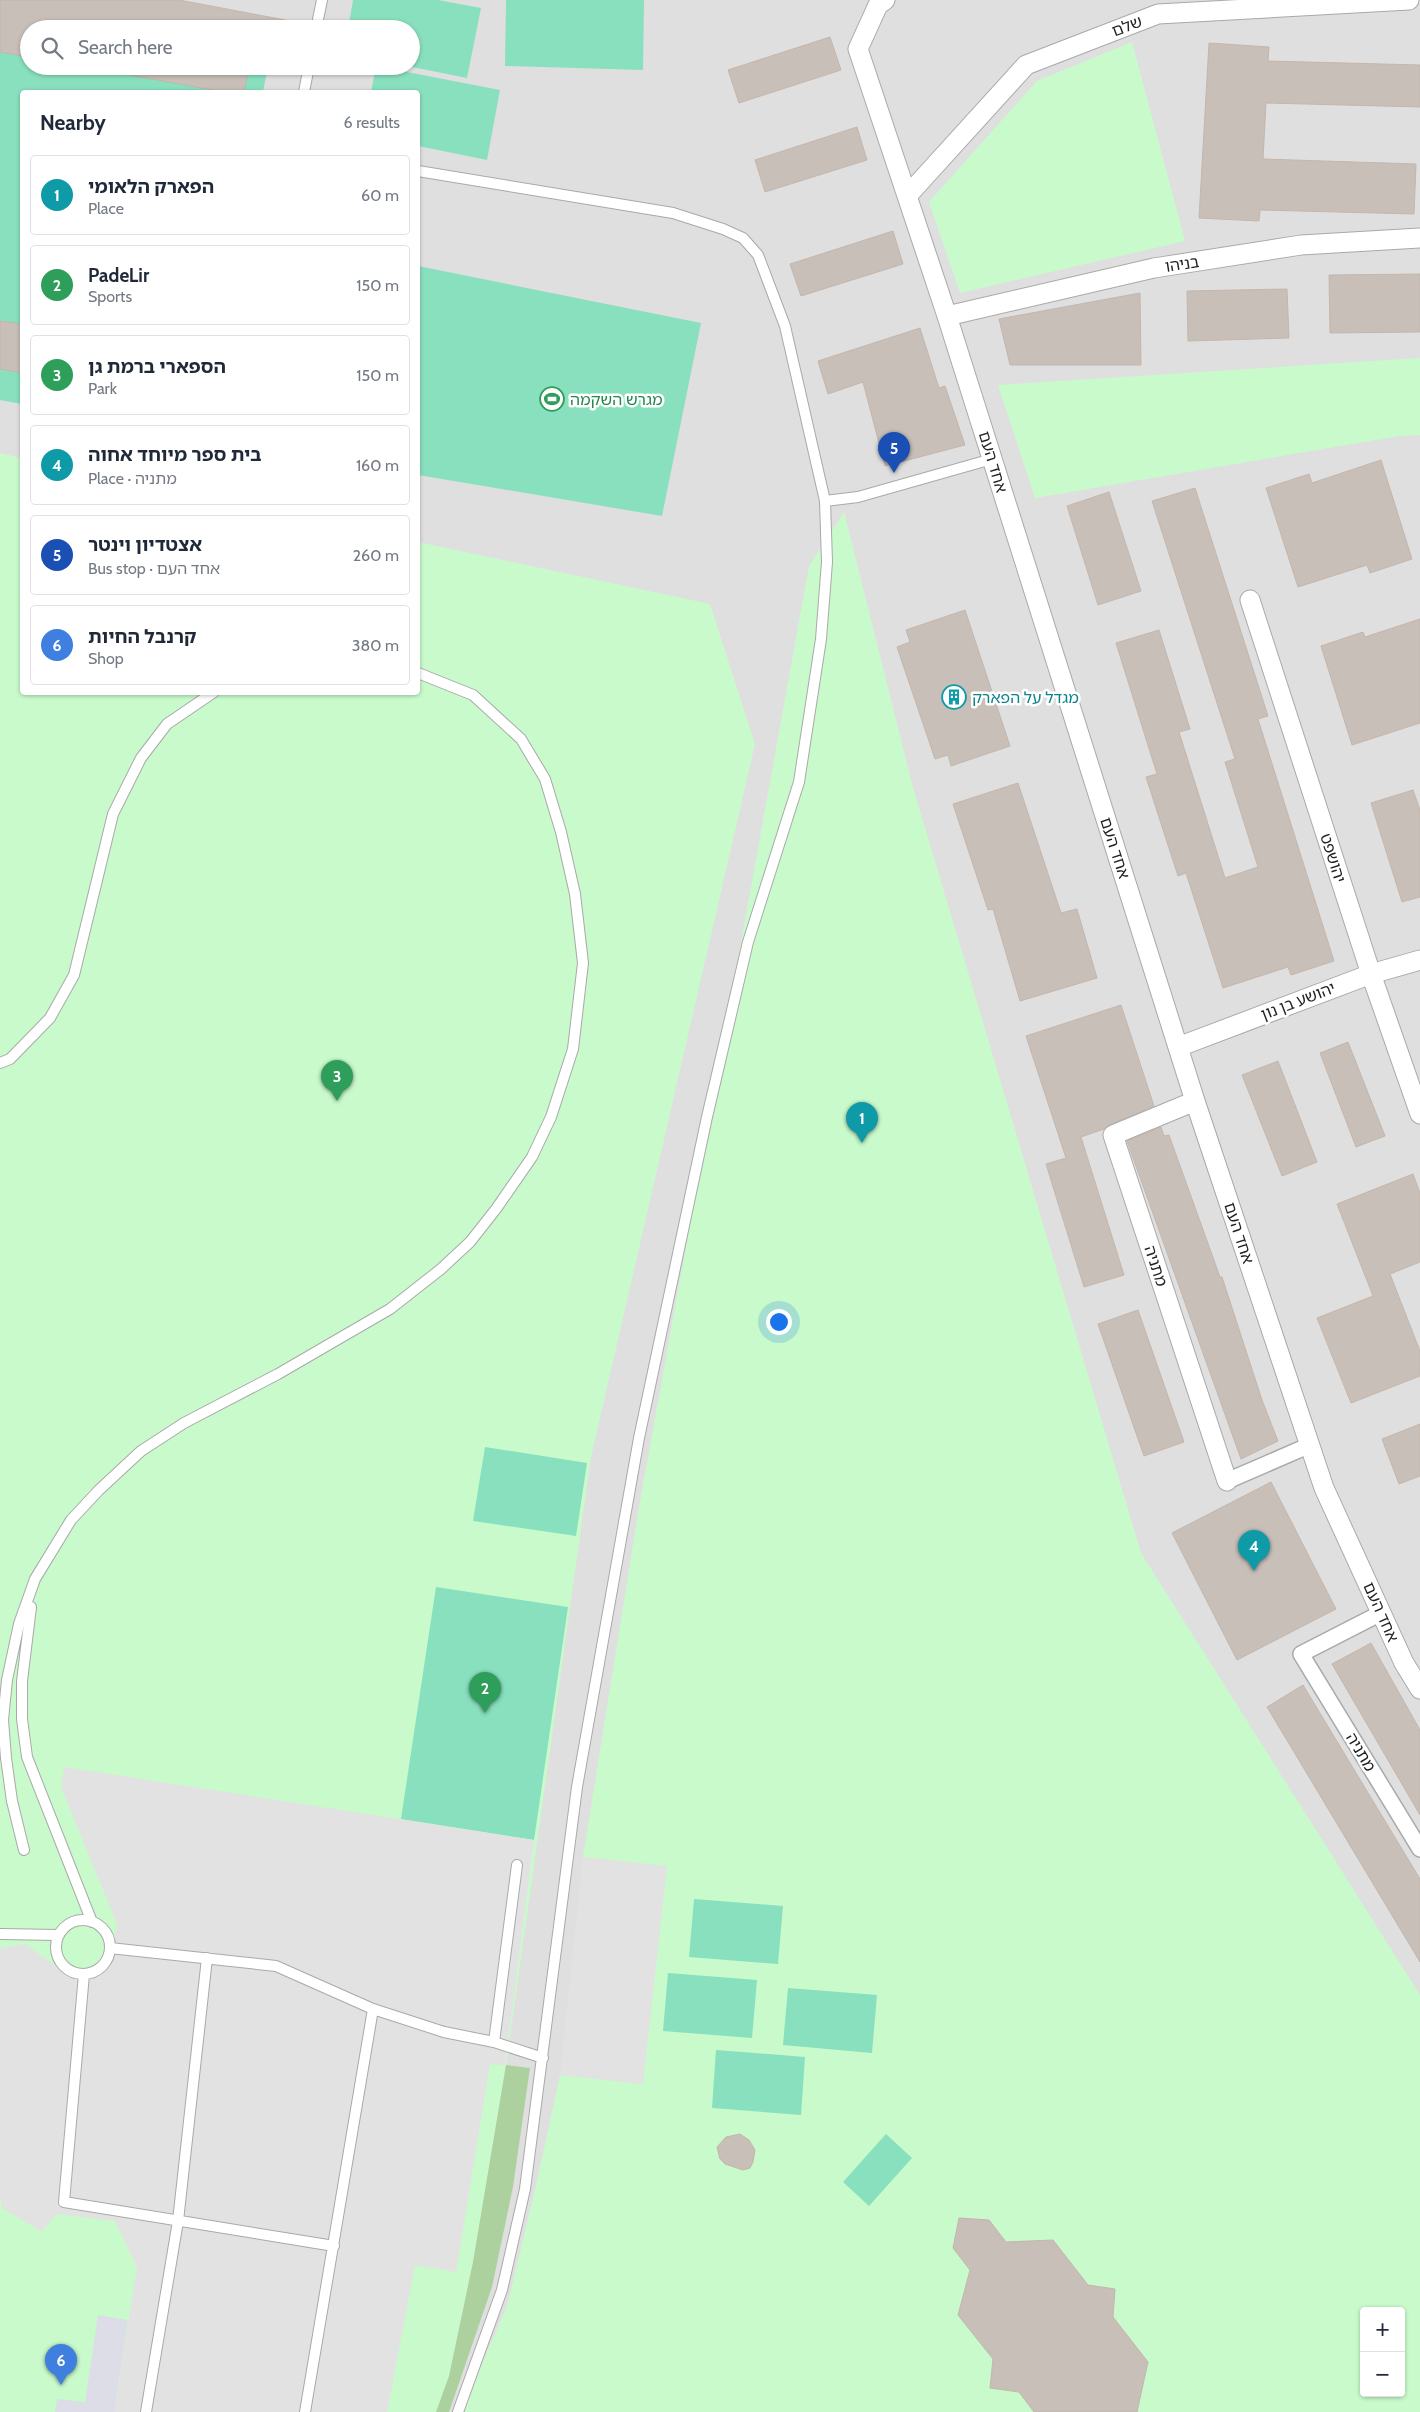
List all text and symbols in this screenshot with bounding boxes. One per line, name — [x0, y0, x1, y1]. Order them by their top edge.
street label: שלם — [1109, 12, 1145, 40]
search box — [20, 20, 420, 75]
icon: search — [38, 34, 66, 62]
text: Search here — [78, 36, 172, 59]
text: Nearby — [40, 110, 106, 135]
text: 6 results — [344, 113, 400, 132]
text: הפארק הלאומי — [88, 175, 214, 198]
text: 1 — [54, 186, 60, 205]
text: 60 m — [361, 186, 399, 205]
text: Place — [88, 199, 124, 218]
street label: בניהו — [1164, 252, 1200, 276]
text: PadeLir — [88, 264, 149, 287]
text: 2 — [53, 276, 61, 295]
text: 150 m — [356, 276, 399, 295]
text: Sports — [88, 287, 132, 306]
text: הספארי ברמת גן — [88, 355, 226, 378]
text: 3 — [53, 366, 61, 385]
text: 150 m — [356, 366, 399, 385]
text: Park — [88, 379, 117, 398]
sports icon: מגרש השקמה — [539, 386, 565, 412]
place label: מגרש השקמה — [570, 390, 663, 409]
street label: אחד העם — [975, 429, 1011, 495]
pin: 5 — [878, 432, 910, 473]
text: בית ספר מיוחד אחוה — [88, 443, 262, 466]
text: 4 — [52, 456, 62, 475]
text: 160 m — [356, 456, 399, 475]
text: Place · מתניה — [88, 469, 177, 488]
text: אצטדיון וינטר — [88, 533, 202, 556]
text: 5 — [53, 546, 61, 565]
text: 260 m — [353, 546, 399, 565]
text: Bus stop · אחד העם — [88, 559, 220, 578]
text: קרנבל החיות — [88, 625, 197, 648]
text: 6 — [53, 636, 62, 655]
text: 380 m — [352, 636, 399, 655]
text: Shop — [88, 649, 124, 668]
building icon: מגדל על הפארק — [941, 684, 967, 710]
place label: מגדל על הפארק — [972, 688, 1079, 707]
street label: אחד העם — [1096, 815, 1134, 881]
street label: יהושפט — [1316, 831, 1350, 885]
street label: יהושע בן נון — [1258, 978, 1338, 1024]
pin: 3 — [321, 1060, 353, 1101]
pin: 1 — [846, 1102, 878, 1143]
street label: אחד העם — [1220, 1200, 1258, 1266]
street label: מתניה — [1141, 1243, 1171, 1289]
your location — [766, 1309, 792, 1335]
pin: 4 — [1238, 1530, 1270, 1571]
street label: אחד העם — [1359, 1579, 1403, 1645]
pin: 2 — [469, 1672, 501, 1713]
street label: מתניה — [1342, 1729, 1380, 1775]
map controls — [1360, 2307, 1405, 2397]
button: + — [1360, 2307, 1405, 2352]
pin: 6 — [45, 2344, 77, 2385]
button: − — [1360, 2352, 1405, 2397]

